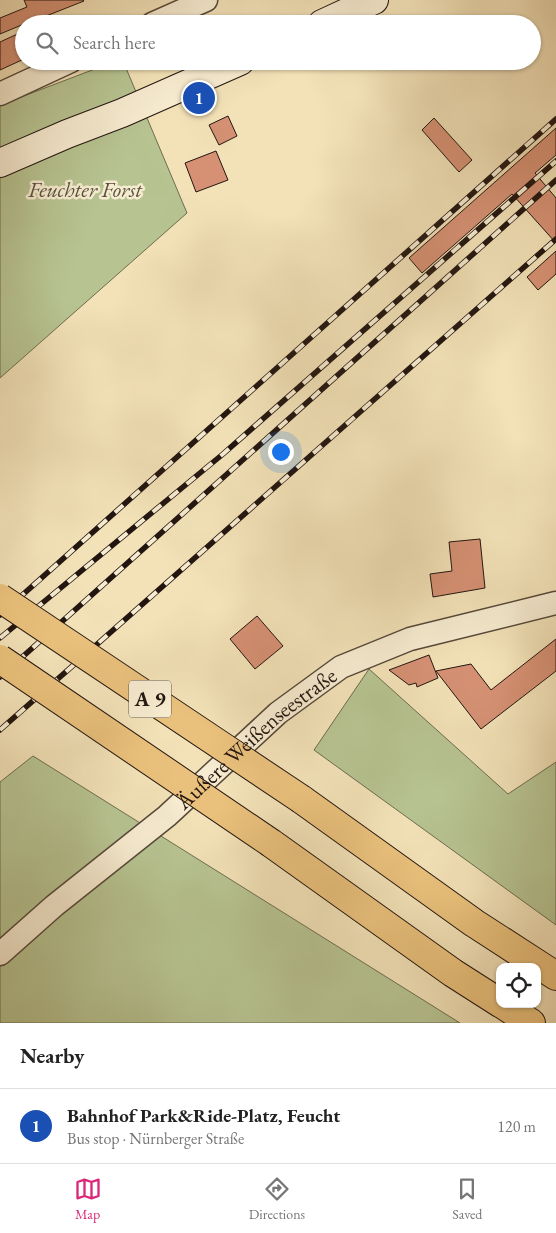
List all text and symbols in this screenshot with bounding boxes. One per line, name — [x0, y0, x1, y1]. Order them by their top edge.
search box — [15, 15, 541, 70]
icon: search — [33, 29, 61, 57]
text: Search here — [73, 30, 155, 55]
pin: 1 — [183, 79, 215, 117]
park label: Feuchter Forst — [27, 175, 143, 204]
your location — [268, 439, 294, 465]
street label: Äußere Weißenseestraße — [169, 661, 343, 817]
road number: A 9 — [129, 681, 171, 718]
map controls — [496, 963, 541, 1008]
button: locate — [496, 963, 541, 1008]
text: Nearby — [20, 1042, 84, 1069]
text: Bahnhof Park&Ride-Platz, Feucht — [67, 1103, 340, 1128]
text: 1 — [32, 1116, 40, 1137]
text: 120 m — [497, 1116, 536, 1137]
text: Bus stop · Nürnberger Straße — [67, 1128, 244, 1149]
tab: Map — [74, 1175, 102, 1223]
tab: Directions — [249, 1175, 305, 1223]
tab: Saved — [452, 1175, 482, 1223]

